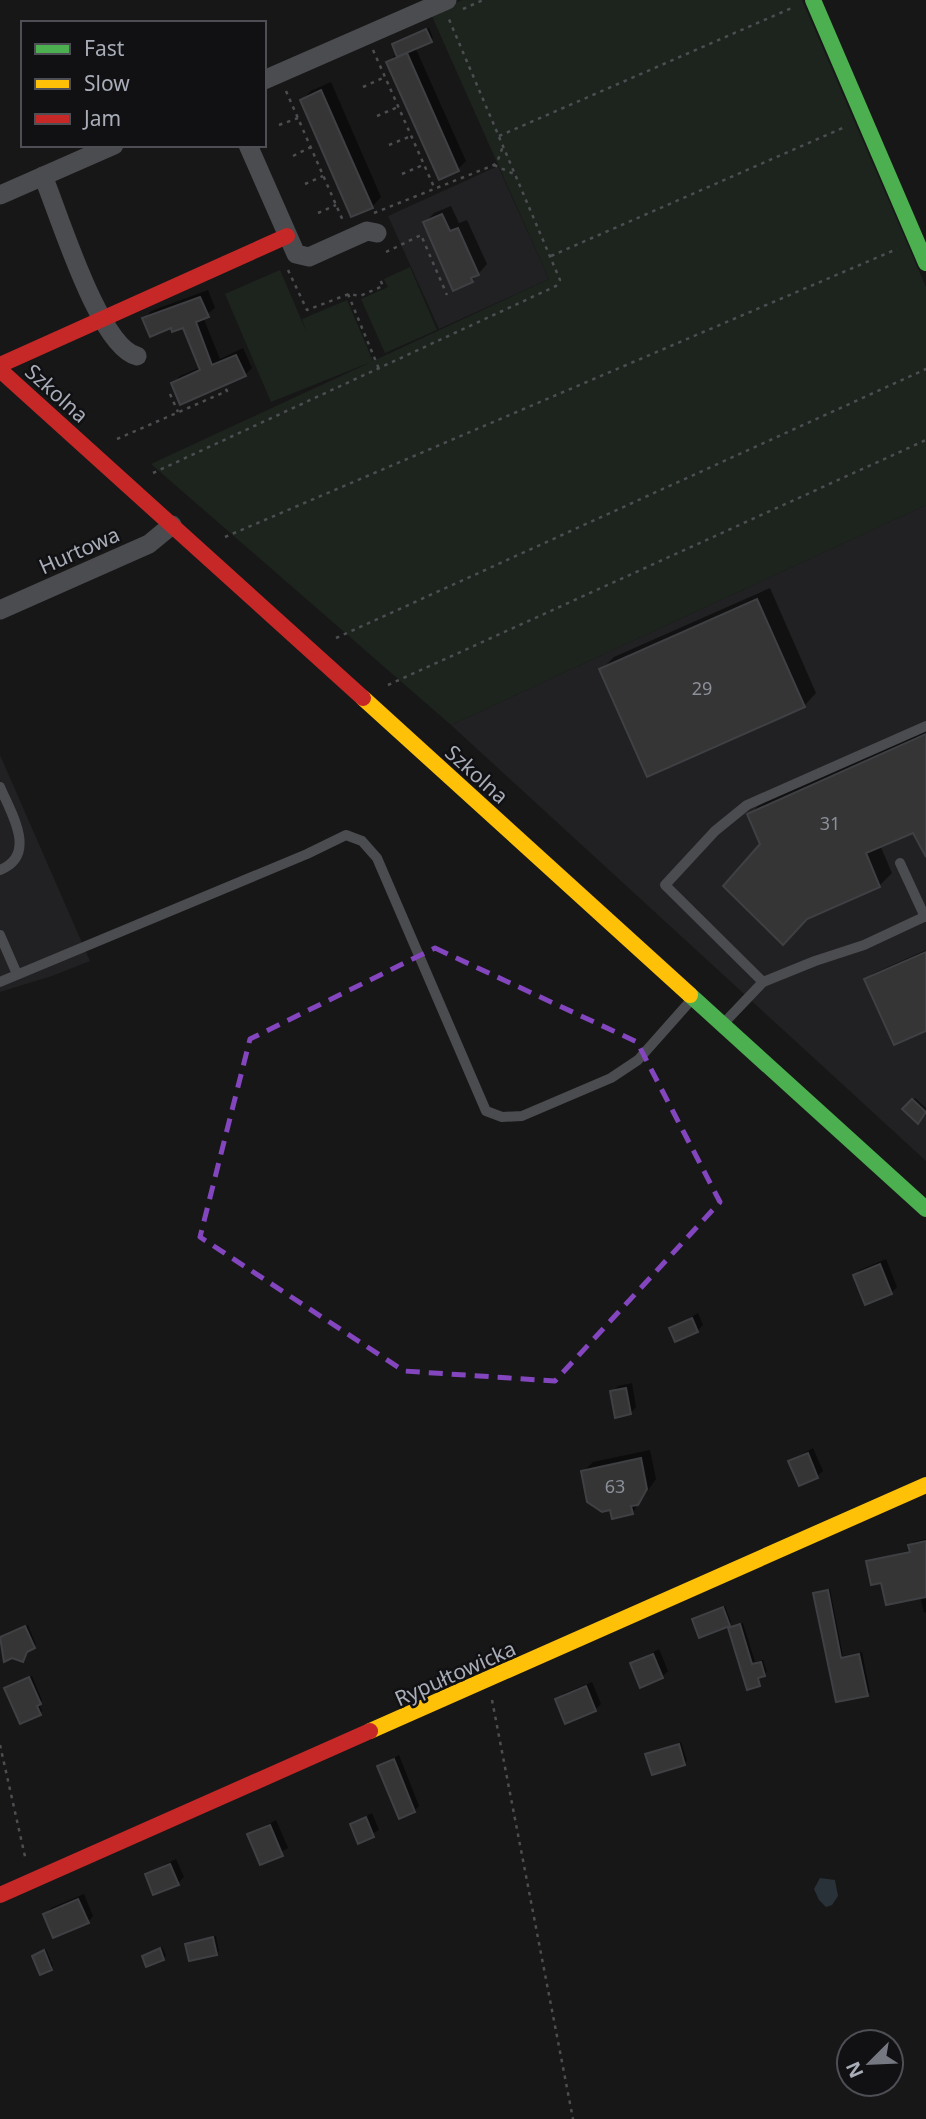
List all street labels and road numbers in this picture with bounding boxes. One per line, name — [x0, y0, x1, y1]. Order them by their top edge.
street label: Szkolna — [20, 357, 94, 429]
street label: Hurtowa — [34, 520, 124, 580]
street label: Szkolna — [440, 738, 514, 810]
street label: Rypułtowicka — [390, 1634, 520, 1712]

